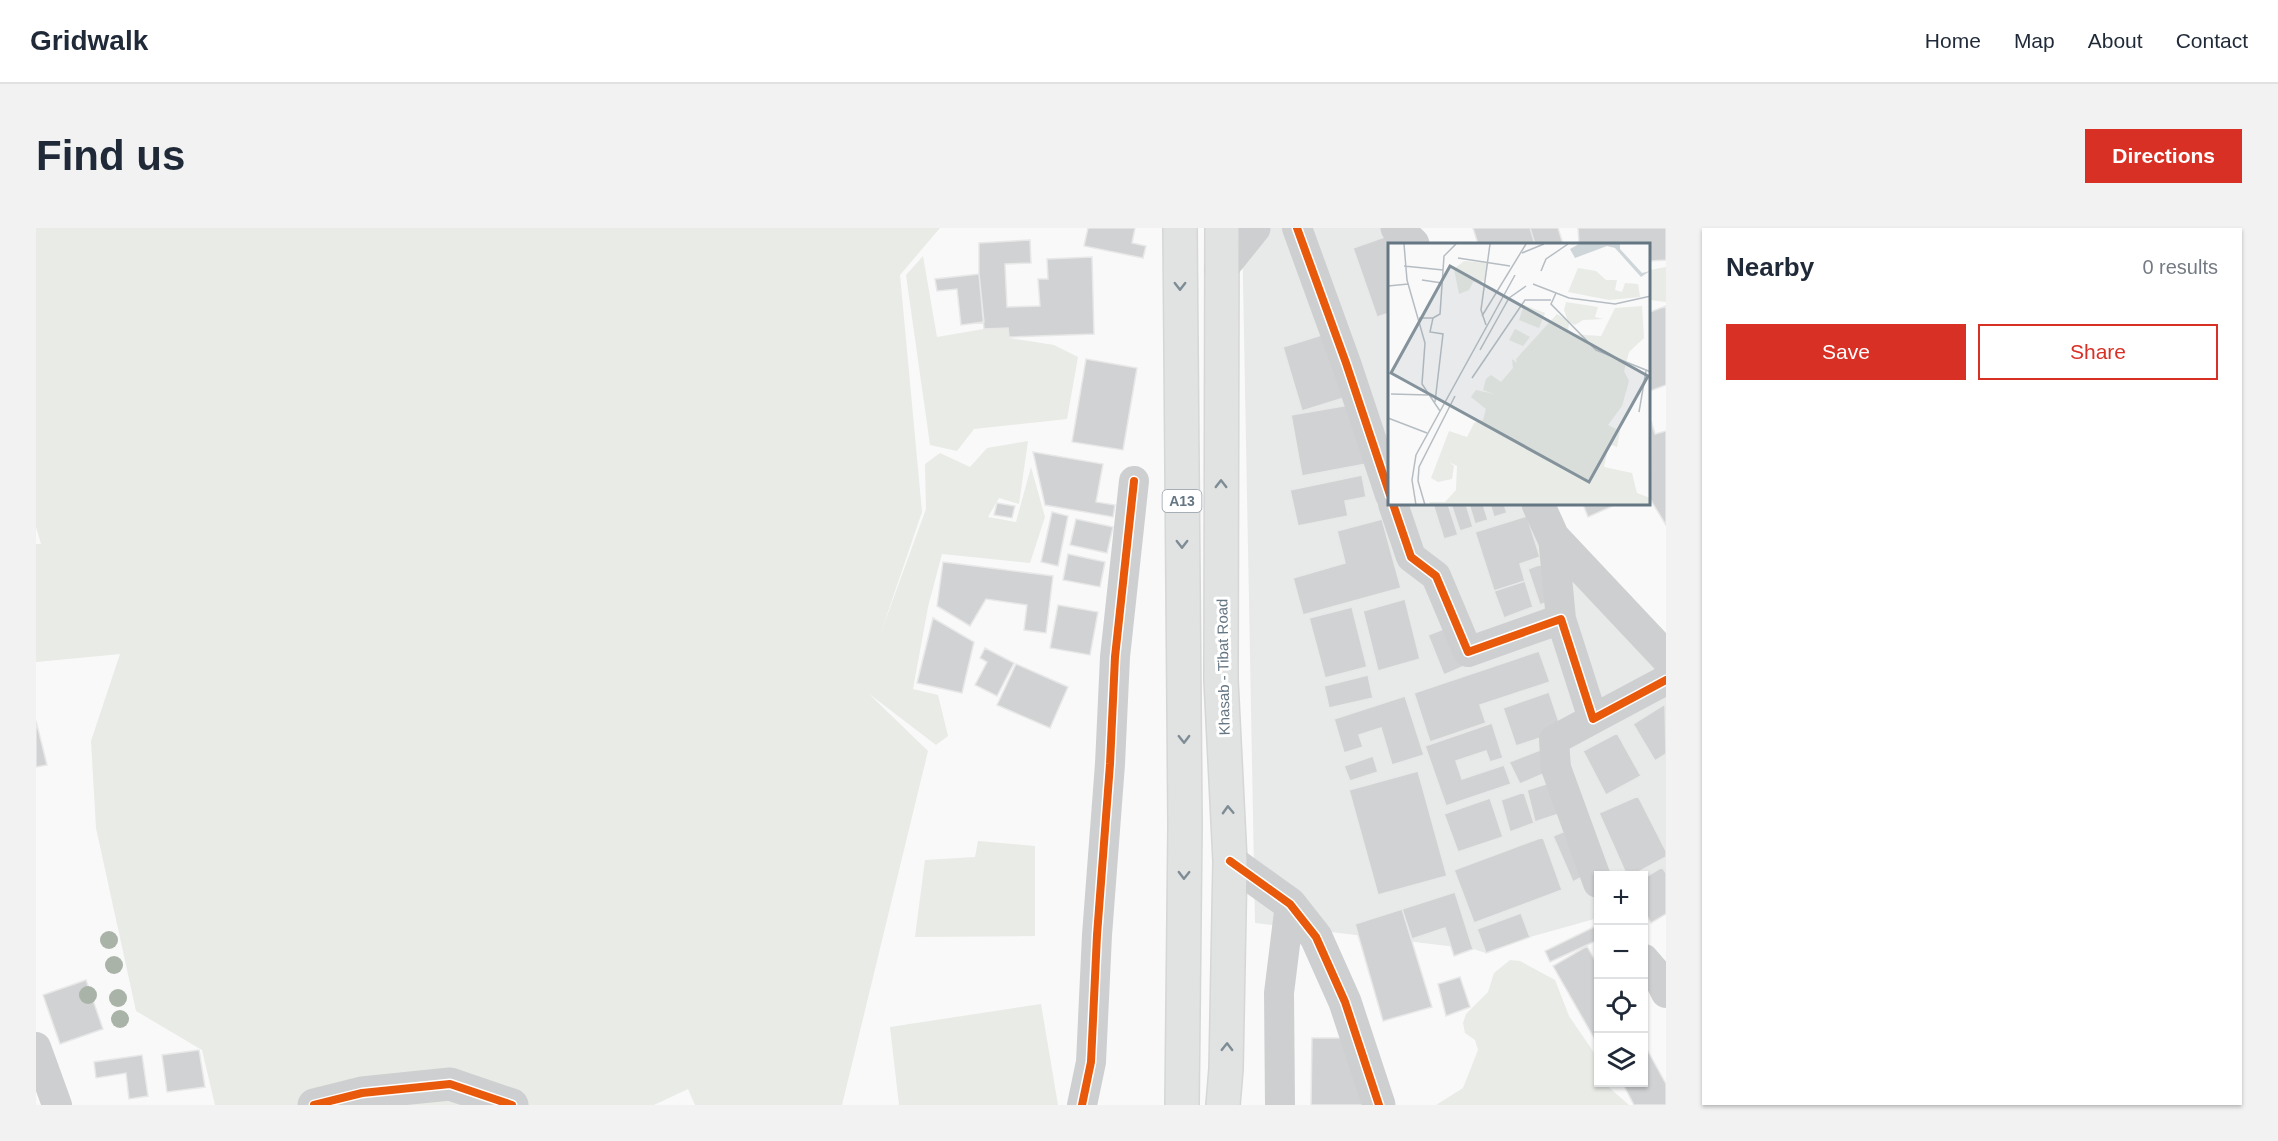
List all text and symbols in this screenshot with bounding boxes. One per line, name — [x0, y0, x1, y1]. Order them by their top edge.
text: Gridwalk — [30, 25, 148, 56]
text: Home — [1925, 29, 1981, 52]
text: Map — [2014, 29, 2055, 52]
text: About — [2088, 29, 2143, 52]
text: Contact — [2176, 29, 2248, 52]
button: Directions — [2085, 129, 2242, 183]
text: Find us — [36, 132, 185, 179]
inset map — [1388, 243, 1651, 506]
text: Nearby — [1726, 252, 1814, 282]
text: 0 results — [2142, 256, 2218, 278]
one-way arrow — [1174, 282, 1186, 291]
button: Save — [1726, 324, 1966, 380]
button: Share — [1978, 324, 2218, 380]
one-way arrow — [1215, 479, 1227, 488]
road number: A13 — [1162, 490, 1202, 512]
one-way arrow — [1176, 540, 1188, 549]
street label: Khasab - Tibat Road — [1213, 598, 1233, 736]
one-way arrow — [1178, 735, 1190, 744]
one-way arrow — [1222, 805, 1234, 814]
one-way arrow — [1178, 870, 1191, 879]
map controls — [1594, 871, 1648, 1087]
button: + — [1594, 871, 1648, 925]
button: − — [1594, 925, 1648, 979]
button: locate — [1594, 979, 1648, 1033]
button: layers — [1594, 1033, 1648, 1087]
one-way arrow — [1220, 1042, 1233, 1051]

